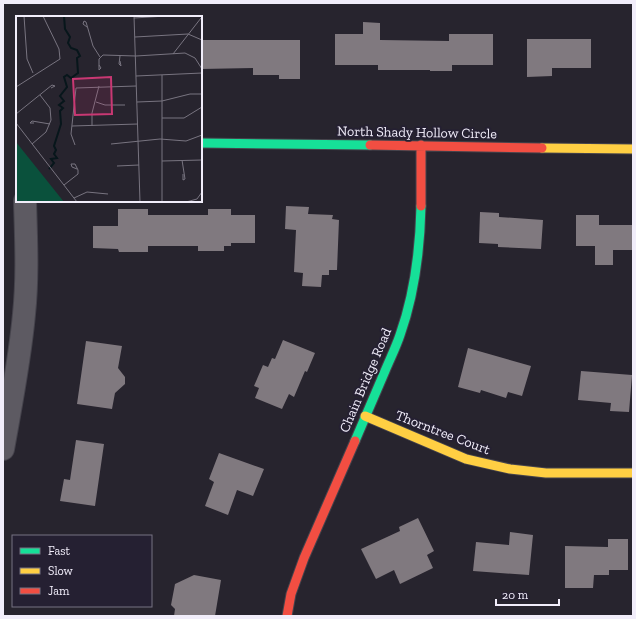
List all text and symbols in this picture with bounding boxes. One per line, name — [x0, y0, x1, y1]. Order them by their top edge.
inset map — [16, 16, 202, 202]
street label: North Shady Hollow Circle — [337, 123, 497, 142]
street label: Chain Bridge Road — [336, 325, 395, 435]
street label: Thorntree Court — [393, 407, 493, 459]
legend — [12, 535, 152, 607]
text: Fast — [48, 544, 71, 558]
text: Slow — [48, 564, 74, 578]
scale bar — [496, 581, 559, 607]
text: Jam — [48, 584, 70, 598]
text: 20 m — [502, 588, 529, 602]

